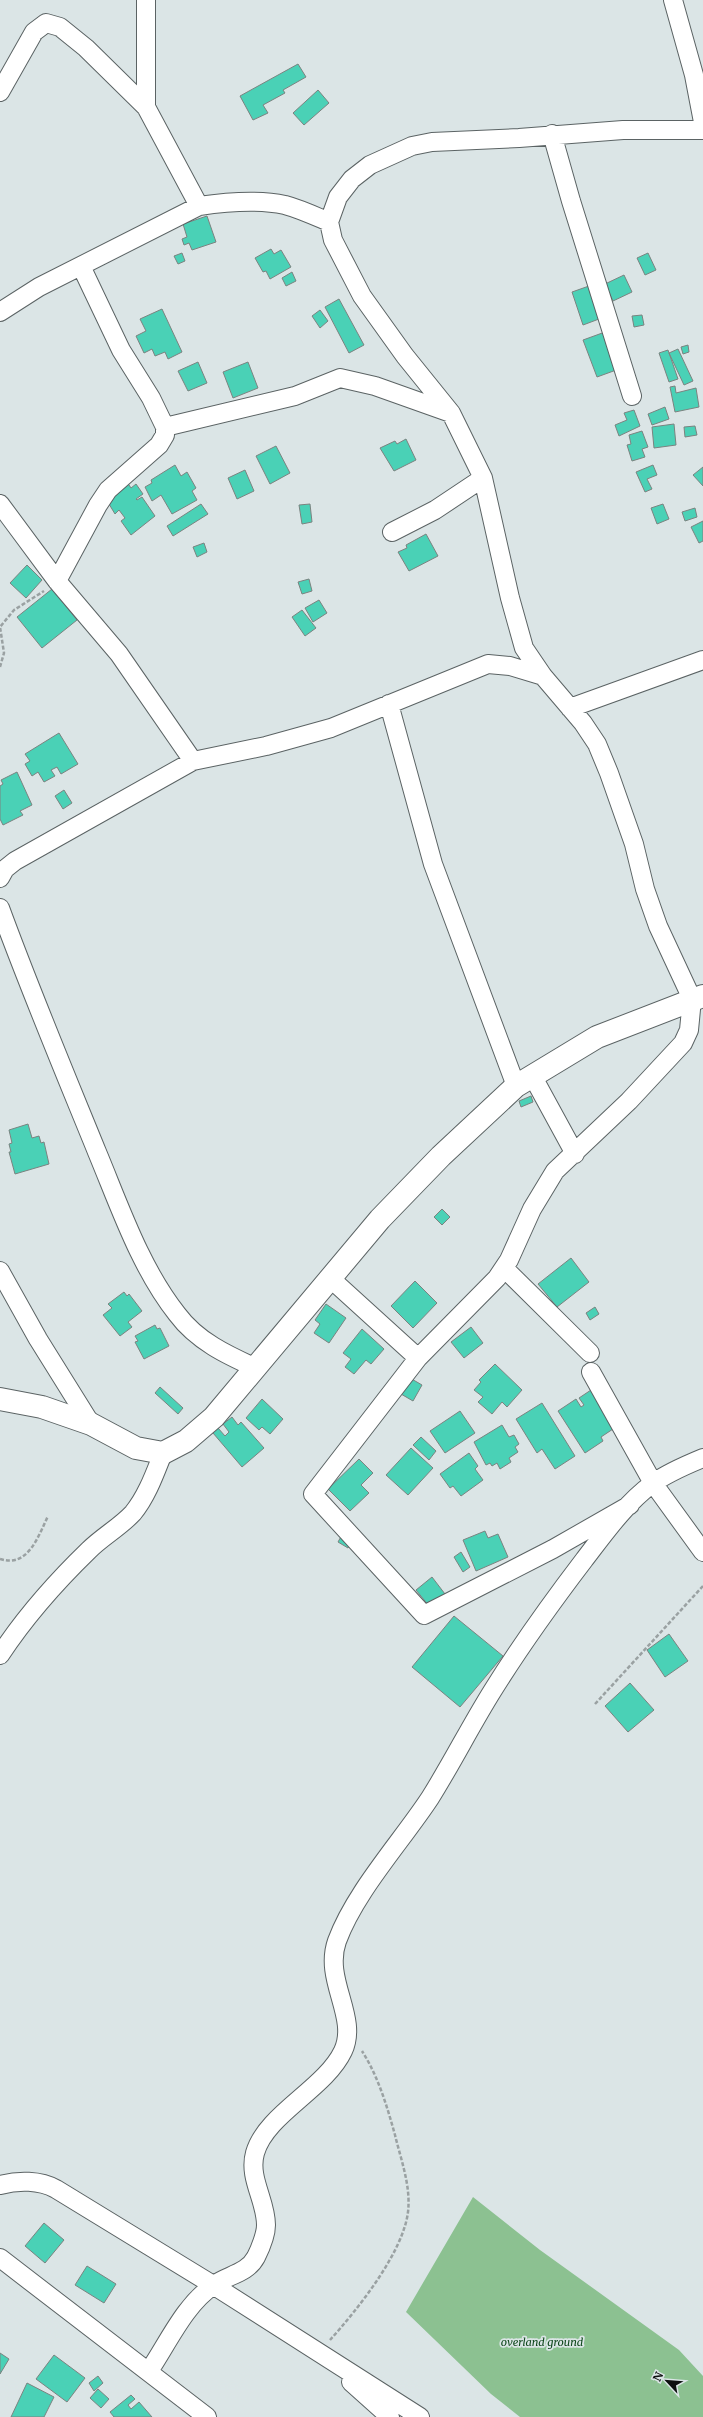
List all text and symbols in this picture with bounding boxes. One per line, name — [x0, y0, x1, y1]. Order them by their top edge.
park label: overland ground — [501, 2335, 584, 2349]
north arrow — [647, 2361, 687, 2401]
text: N — [650, 2369, 666, 2384]

